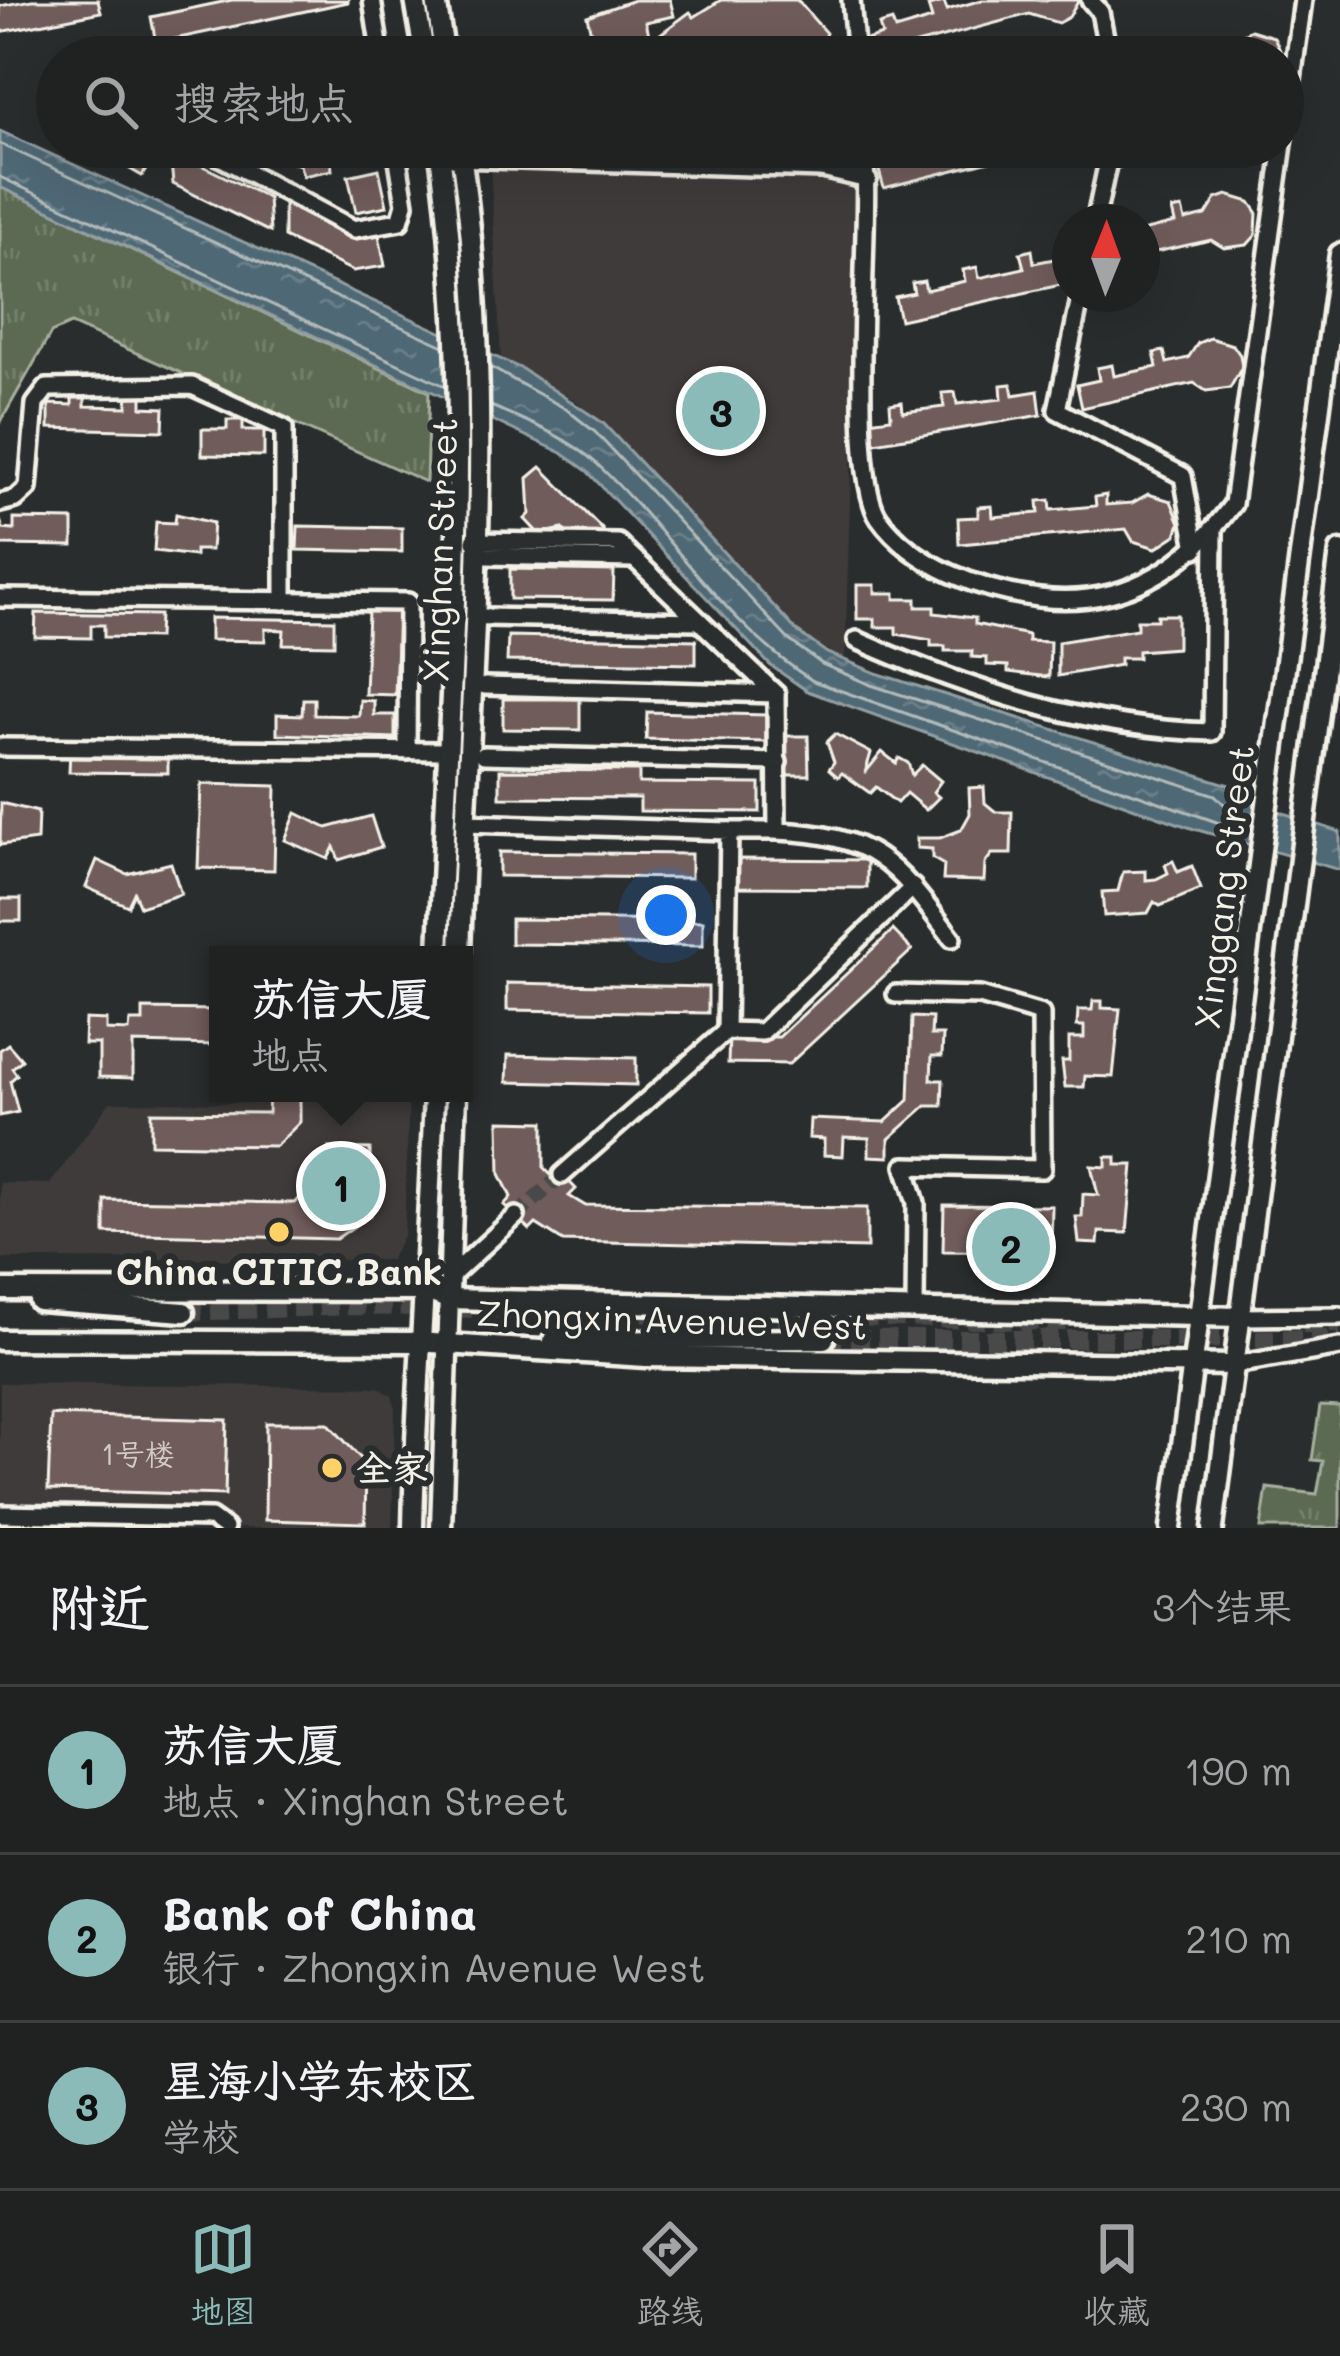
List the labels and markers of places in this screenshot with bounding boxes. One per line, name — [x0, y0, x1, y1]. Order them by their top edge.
pin: 3 — [682, 366, 760, 456]
pin: 1 — [302, 1141, 380, 1231]
pin: 2 — [972, 1202, 1050, 1292]
marker: China CITIC Bank — [266, 1219, 292, 1245]
place label: China CITIC Bank — [116, 1247, 442, 1294]
place label: 全家 — [356, 1443, 428, 1490]
marker: 全家 — [319, 1455, 345, 1481]

